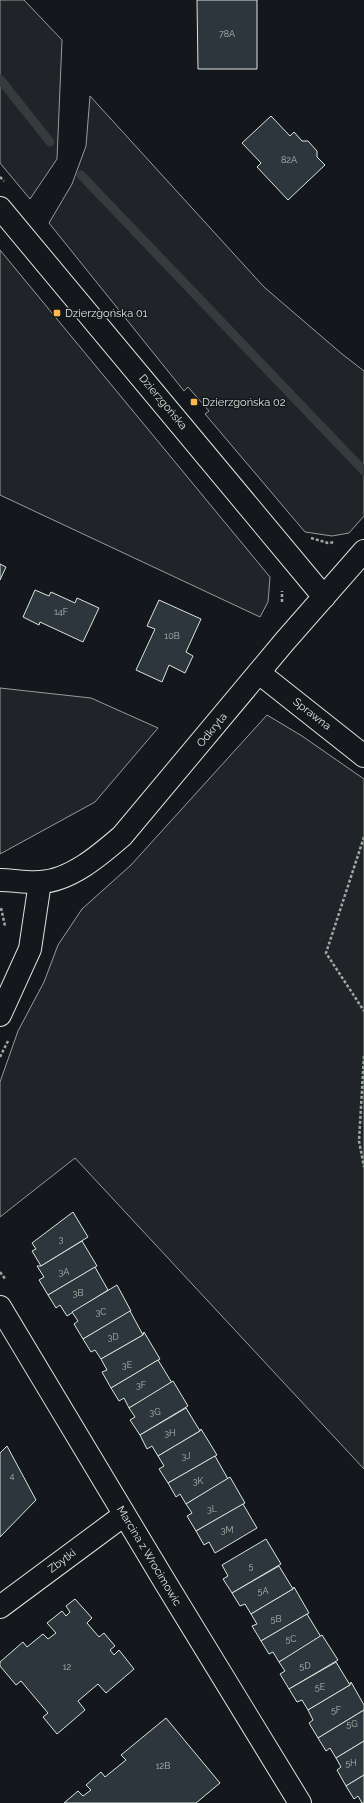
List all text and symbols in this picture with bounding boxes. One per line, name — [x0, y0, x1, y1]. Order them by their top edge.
house number: 78A — [219, 29, 235, 39]
house number: 82A — [281, 155, 297, 165]
place label: Dzierzgońska 01 — [65, 307, 148, 320]
marker: Dzierzgońska 01 — [52, 308, 62, 318]
street label: Dzierzgońska — [136, 372, 190, 432]
place label: Dzierzgońska 02 — [202, 396, 286, 409]
marker: Dzierzgońska 02 — [189, 397, 199, 407]
house number: 14F — [54, 607, 68, 617]
house number: 10B — [164, 631, 180, 641]
street label: Sprawna — [290, 695, 334, 733]
street label: Odkryta — [194, 710, 230, 750]
house number: 3 — [59, 1234, 64, 1244]
house number: 3A — [59, 1267, 69, 1277]
house number: 3B — [73, 1288, 83, 1298]
house number: 3C — [96, 1307, 106, 1317]
house number: 3D — [107, 1332, 119, 1342]
house number: 3E — [122, 1360, 133, 1370]
house number: 3F — [136, 1380, 146, 1390]
house number: 3G — [149, 1407, 161, 1417]
house number: 3H — [164, 1428, 176, 1438]
house number: 3J — [181, 1451, 191, 1461]
house number: 4 — [10, 1471, 15, 1481]
house number: 3K — [193, 1476, 204, 1486]
street label: Marcina z Wrocimowic — [114, 1504, 184, 1608]
house number: 3L — [207, 1504, 218, 1514]
house number: 3M — [221, 1525, 233, 1535]
street label: Zbytki — [46, 1546, 78, 1576]
house number: 5 — [249, 1561, 254, 1571]
house number: 5A — [258, 1586, 269, 1596]
house number: 5B — [271, 1614, 281, 1624]
house number: 5C — [285, 1634, 297, 1644]
house number: 5D — [299, 1661, 311, 1671]
house number: 12 — [63, 1662, 72, 1672]
house number: 5E — [315, 1682, 326, 1692]
house number: 5F — [331, 1705, 341, 1715]
house number: 5G — [346, 1719, 358, 1729]
house number: 5H — [345, 1758, 357, 1768]
house number: 12B — [156, 1761, 170, 1771]

